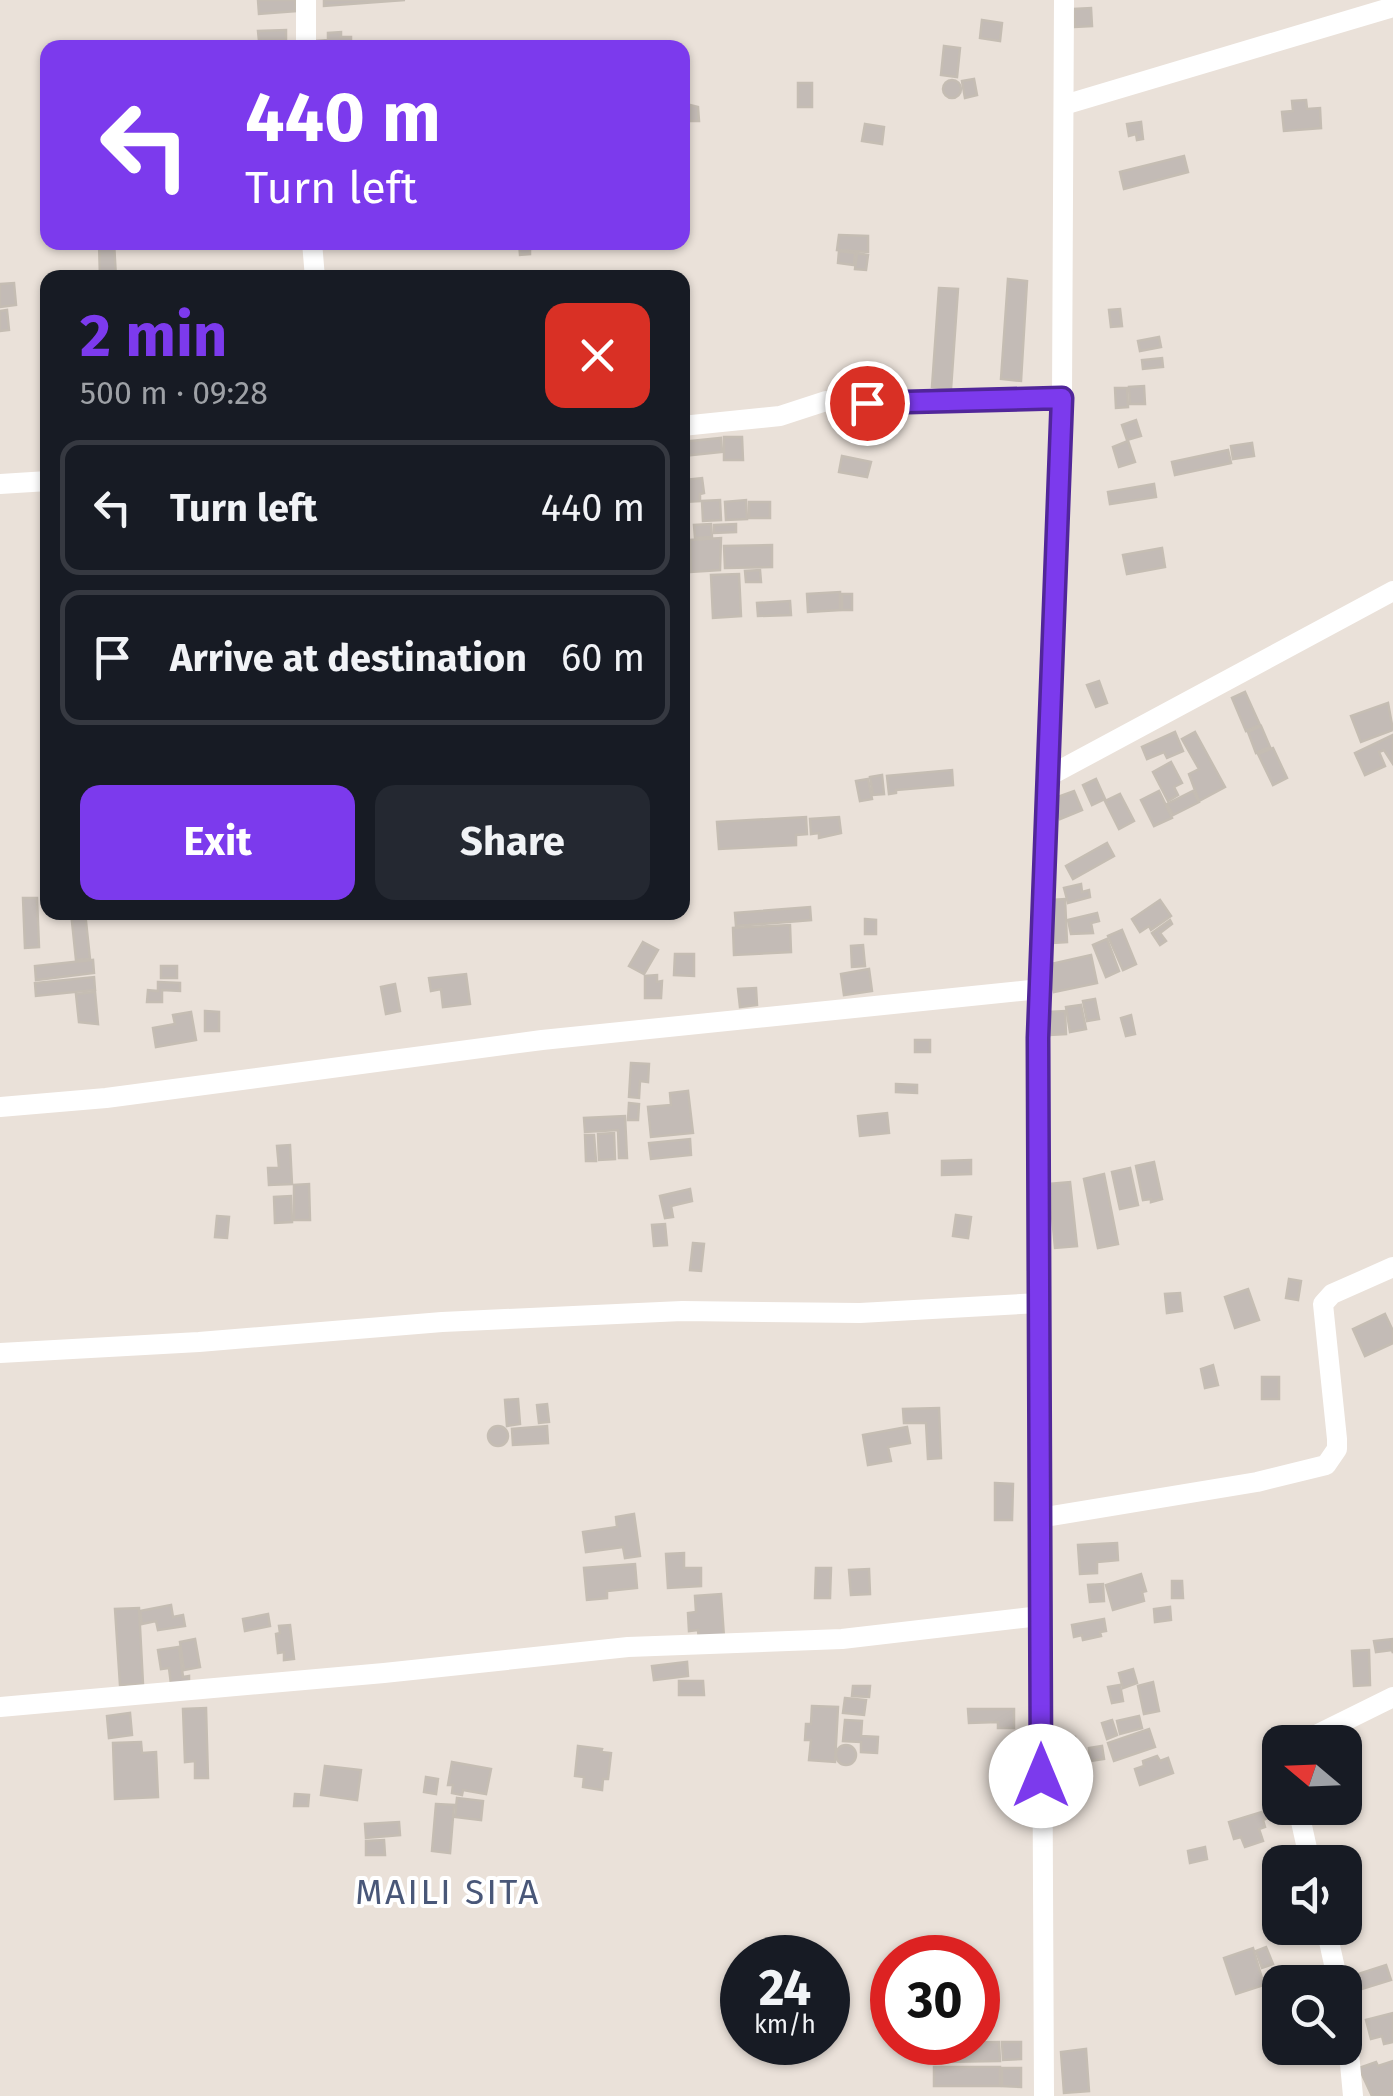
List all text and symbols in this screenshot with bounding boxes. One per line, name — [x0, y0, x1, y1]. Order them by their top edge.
text: 440 m — [245, 76, 441, 160]
icon: left — [80, 80, 210, 210]
text: Turn left — [245, 161, 417, 215]
text: 2 min — [80, 300, 227, 372]
button: close — [545, 303, 650, 408]
pin — [825, 361, 910, 446]
text: 500 m · 09:28 — [80, 374, 268, 412]
icon: arrive — [840, 376, 895, 431]
icon: left — [85, 480, 140, 535]
text: Turn left — [170, 485, 317, 531]
text: 440 m — [541, 485, 645, 531]
icon: arrive — [85, 630, 140, 685]
text: Arrive at destination — [170, 635, 527, 681]
text: 60 m — [561, 635, 645, 681]
button: Exit — [80, 785, 355, 900]
button: Share — [375, 785, 650, 900]
position arrow — [989, 1724, 1093, 1828]
north arrow — [1262, 1725, 1362, 1825]
map controls — [1262, 1725, 1362, 2065]
button: sound — [1262, 1845, 1362, 1945]
district label: MAILI SITA — [355, 1871, 541, 1913]
speed limit sign: 30 — [870, 1935, 1000, 2065]
text: 24 — [759, 1958, 811, 2018]
button: search — [1262, 1965, 1362, 2065]
text: km/h — [754, 2010, 816, 2040]

